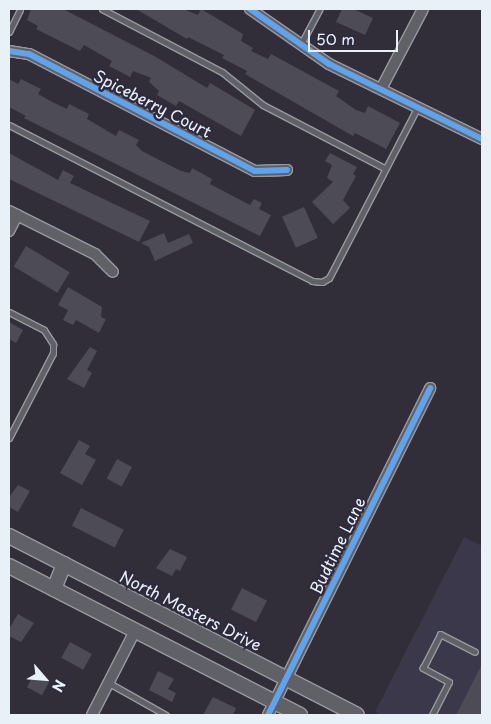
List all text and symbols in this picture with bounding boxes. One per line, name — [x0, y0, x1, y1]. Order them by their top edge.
scale bar — [311, 20, 401, 52]
text: 50 m — [316, 27, 355, 50]
street label: Spiceberry Court — [91, 65, 215, 141]
street label: Budtime Lane — [305, 493, 369, 597]
street label: North Masters Drive — [116, 566, 266, 654]
north arrow — [20, 654, 70, 704]
text: N — [47, 676, 71, 696]

